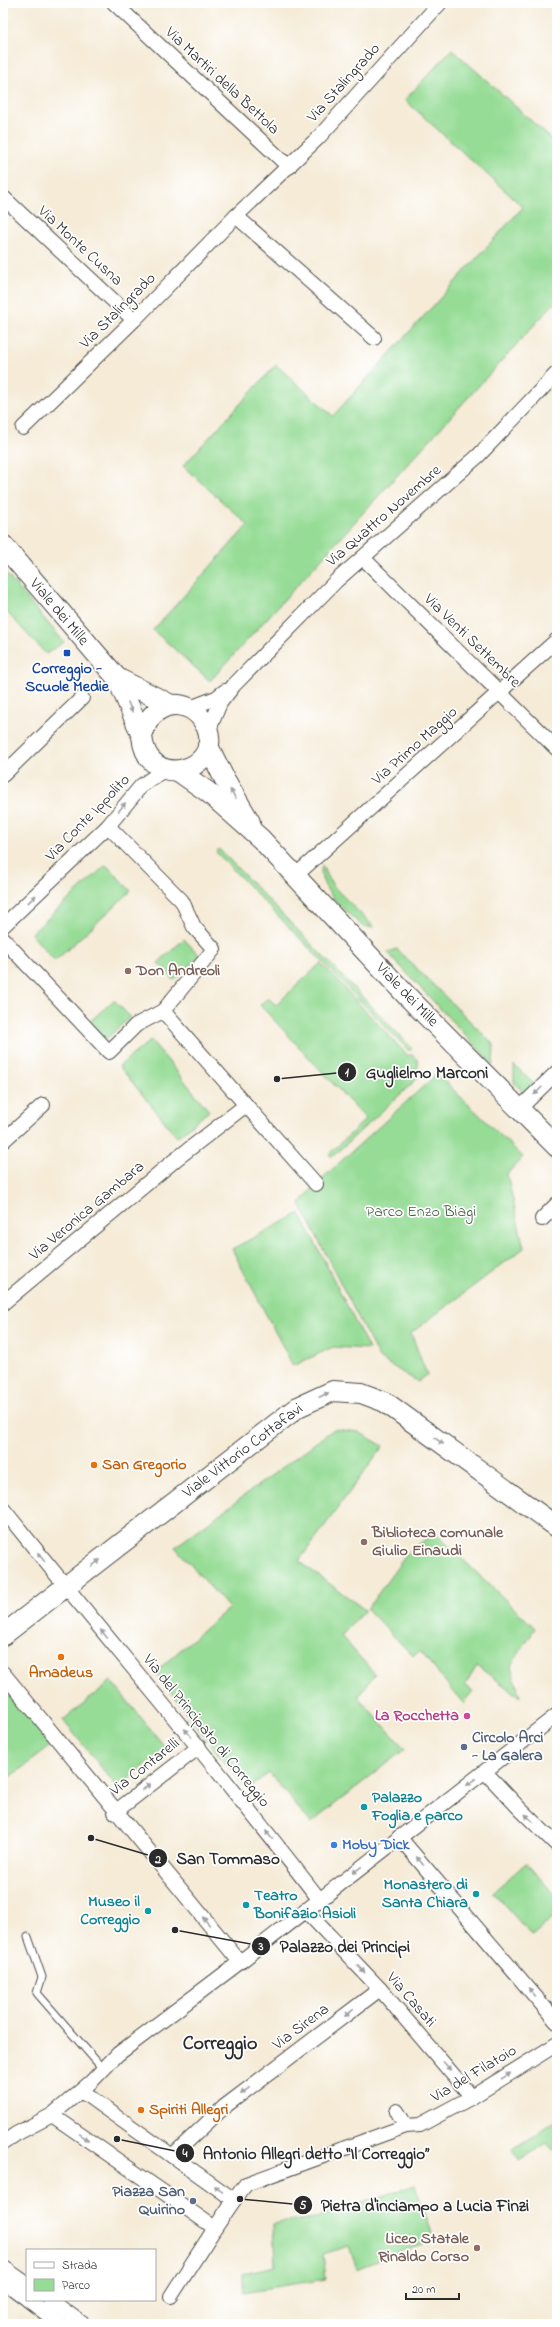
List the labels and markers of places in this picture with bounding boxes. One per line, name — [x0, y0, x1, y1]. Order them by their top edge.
marker: Correggio - Scuole Medie — [62, 648, 72, 658]
place label: Correggio - Scuole Medie — [25, 657, 110, 699]
place label: Don Andreoli — [135, 959, 220, 983]
marker: Don Andreoli — [123, 966, 133, 976]
callout: Guglielmo Marconi — [337, 1057, 496, 1086]
place label: San Gregorio — [102, 1453, 187, 1478]
marker: San Gregorio — [89, 1460, 99, 1470]
place label: Biblioteca comunale Giulio Einaudi — [371, 1521, 504, 1563]
marker: Biblioteca comunale Giulio Einaudi — [359, 1537, 369, 1547]
marker: Amadeus — [56, 1652, 66, 1662]
place label: Amadeus — [29, 1661, 93, 1685]
place label: La Rocchetta — [375, 1704, 459, 1728]
marker: La Rocchetta — [462, 1711, 472, 1721]
place label: Circolo Arci - La Galera — [471, 1726, 543, 1768]
marker: Circolo Arci - La Galera — [459, 1742, 469, 1752]
place label: Palazzo Foglia e parco — [371, 1786, 463, 1829]
marker: Palazzo Foglia e parco — [359, 1802, 369, 1812]
place label: Moby Dick — [342, 1833, 411, 1858]
marker: Moby Dick — [329, 1840, 339, 1850]
callout: San Tommaso — [148, 1844, 288, 1873]
place label: Monastero di Santa Chiara — [382, 1873, 468, 1915]
place label: Teatro Bonifazio Asioli — [253, 1884, 356, 1926]
marker: Monastero di Santa Chiara — [471, 1889, 481, 1899]
place label: Museo il Correggio — [80, 1890, 140, 1933]
marker: Teatro Bonifazio Asioli — [241, 1900, 251, 1910]
marker: Museo il Correggio — [143, 1906, 153, 1916]
callout: Palazzo dei Principi — [251, 1932, 418, 1961]
place label: Spiriti Allegri — [149, 2098, 229, 2123]
marker: Spiriti Allegri — [136, 2105, 146, 2115]
callout: Antonio Allegri detto “Il Correggio” — [175, 2138, 437, 2167]
place label: Piazza San Quirino — [112, 2180, 185, 2222]
callout: Pietra d'inciampo a Lucia Finzi — [293, 2190, 537, 2219]
marker: Piazza San Quirino — [188, 2196, 198, 2206]
place label: Liceo Statale Rinaldo Corso — [377, 2227, 470, 2269]
marker: Liceo Statale Rinaldo Corso — [472, 2243, 482, 2253]

